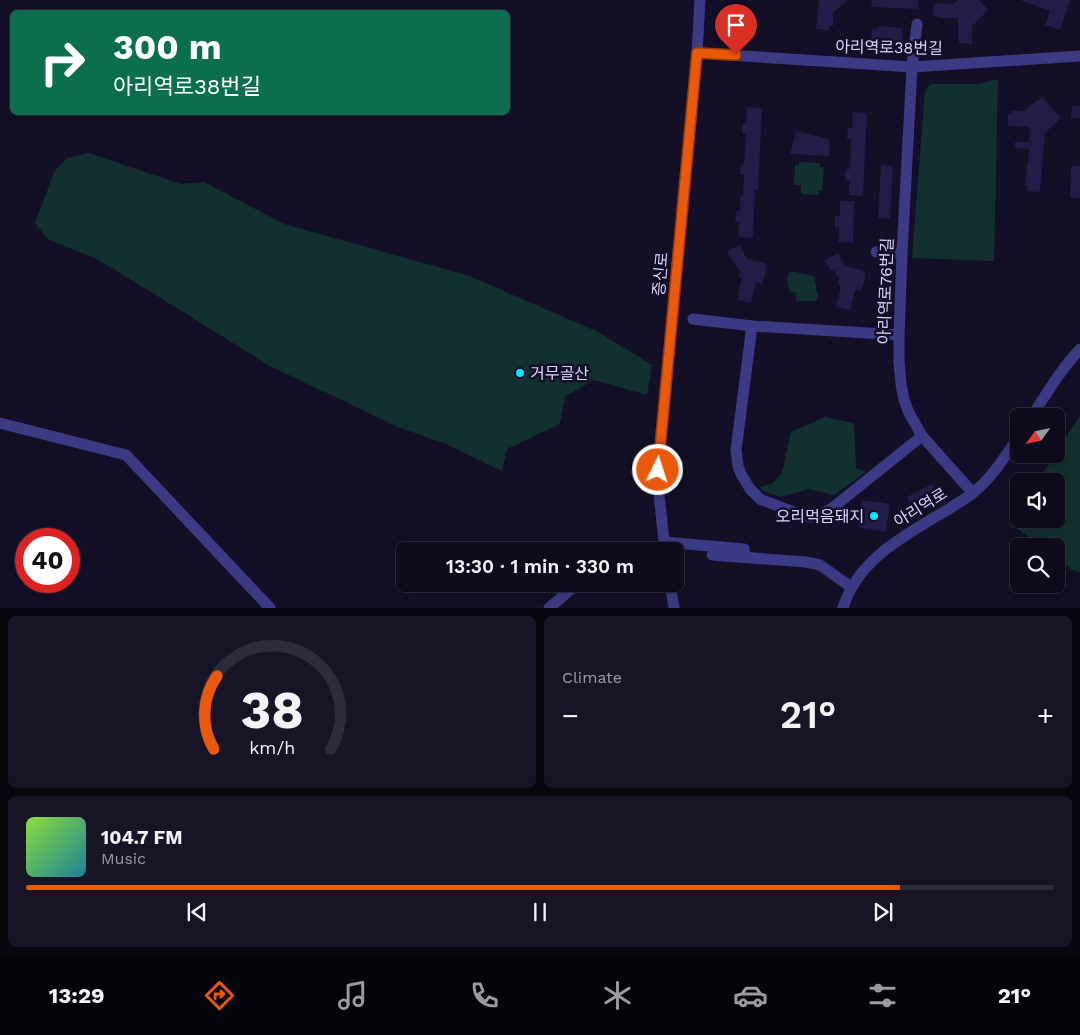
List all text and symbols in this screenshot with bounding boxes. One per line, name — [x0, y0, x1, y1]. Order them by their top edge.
pin — [715, 4, 757, 55]
icon: arrive — [722, 11, 750, 39]
text: 300 m — [113, 26, 222, 68]
icon: right — [30, 30, 95, 95]
street label: 아리역로38번길 — [835, 37, 943, 58]
text: 아리역로38번길 — [113, 74, 261, 99]
street label: 아리역로76번길 — [874, 237, 897, 345]
street label: 증신로 — [649, 251, 672, 297]
place label: 거무골산 — [530, 364, 589, 383]
marker: 거무골산 — [514, 367, 526, 379]
north arrow — [1010, 408, 1065, 462]
map controls — [1010, 408, 1065, 593]
position arrow — [631, 443, 683, 495]
button: sound — [1010, 473, 1065, 528]
street label: 아리역로 — [890, 484, 950, 531]
place label: 오리먹음돼지 — [776, 507, 864, 526]
marker: 오리먹음돼지 — [868, 510, 880, 522]
speed limit sign: 40 — [15, 528, 80, 593]
button: search — [1010, 538, 1065, 593]
text: 13:30 · 1 min · 330 m — [446, 555, 634, 578]
text: Climate — [562, 668, 622, 687]
text: 38 — [240, 680, 304, 741]
text: 21° — [780, 693, 836, 737]
text: − — [562, 699, 579, 732]
text: + — [1037, 699, 1054, 732]
text: km/h — [249, 737, 295, 758]
text: 104.7 FM — [101, 826, 182, 849]
text: Music — [101, 849, 146, 868]
icon: previous — [183, 898, 211, 926]
icon: pause — [526, 898, 554, 926]
icon: next — [869, 898, 897, 926]
icon: directions — [202, 978, 237, 1013]
icon: music — [335, 978, 370, 1013]
icon: phone — [467, 978, 502, 1013]
icon: climate — [600, 978, 635, 1013]
icon: car — [733, 978, 768, 1013]
icon: filters — [865, 978, 900, 1013]
text: 13:29 — [49, 983, 105, 1008]
text: 21° — [998, 983, 1031, 1008]

